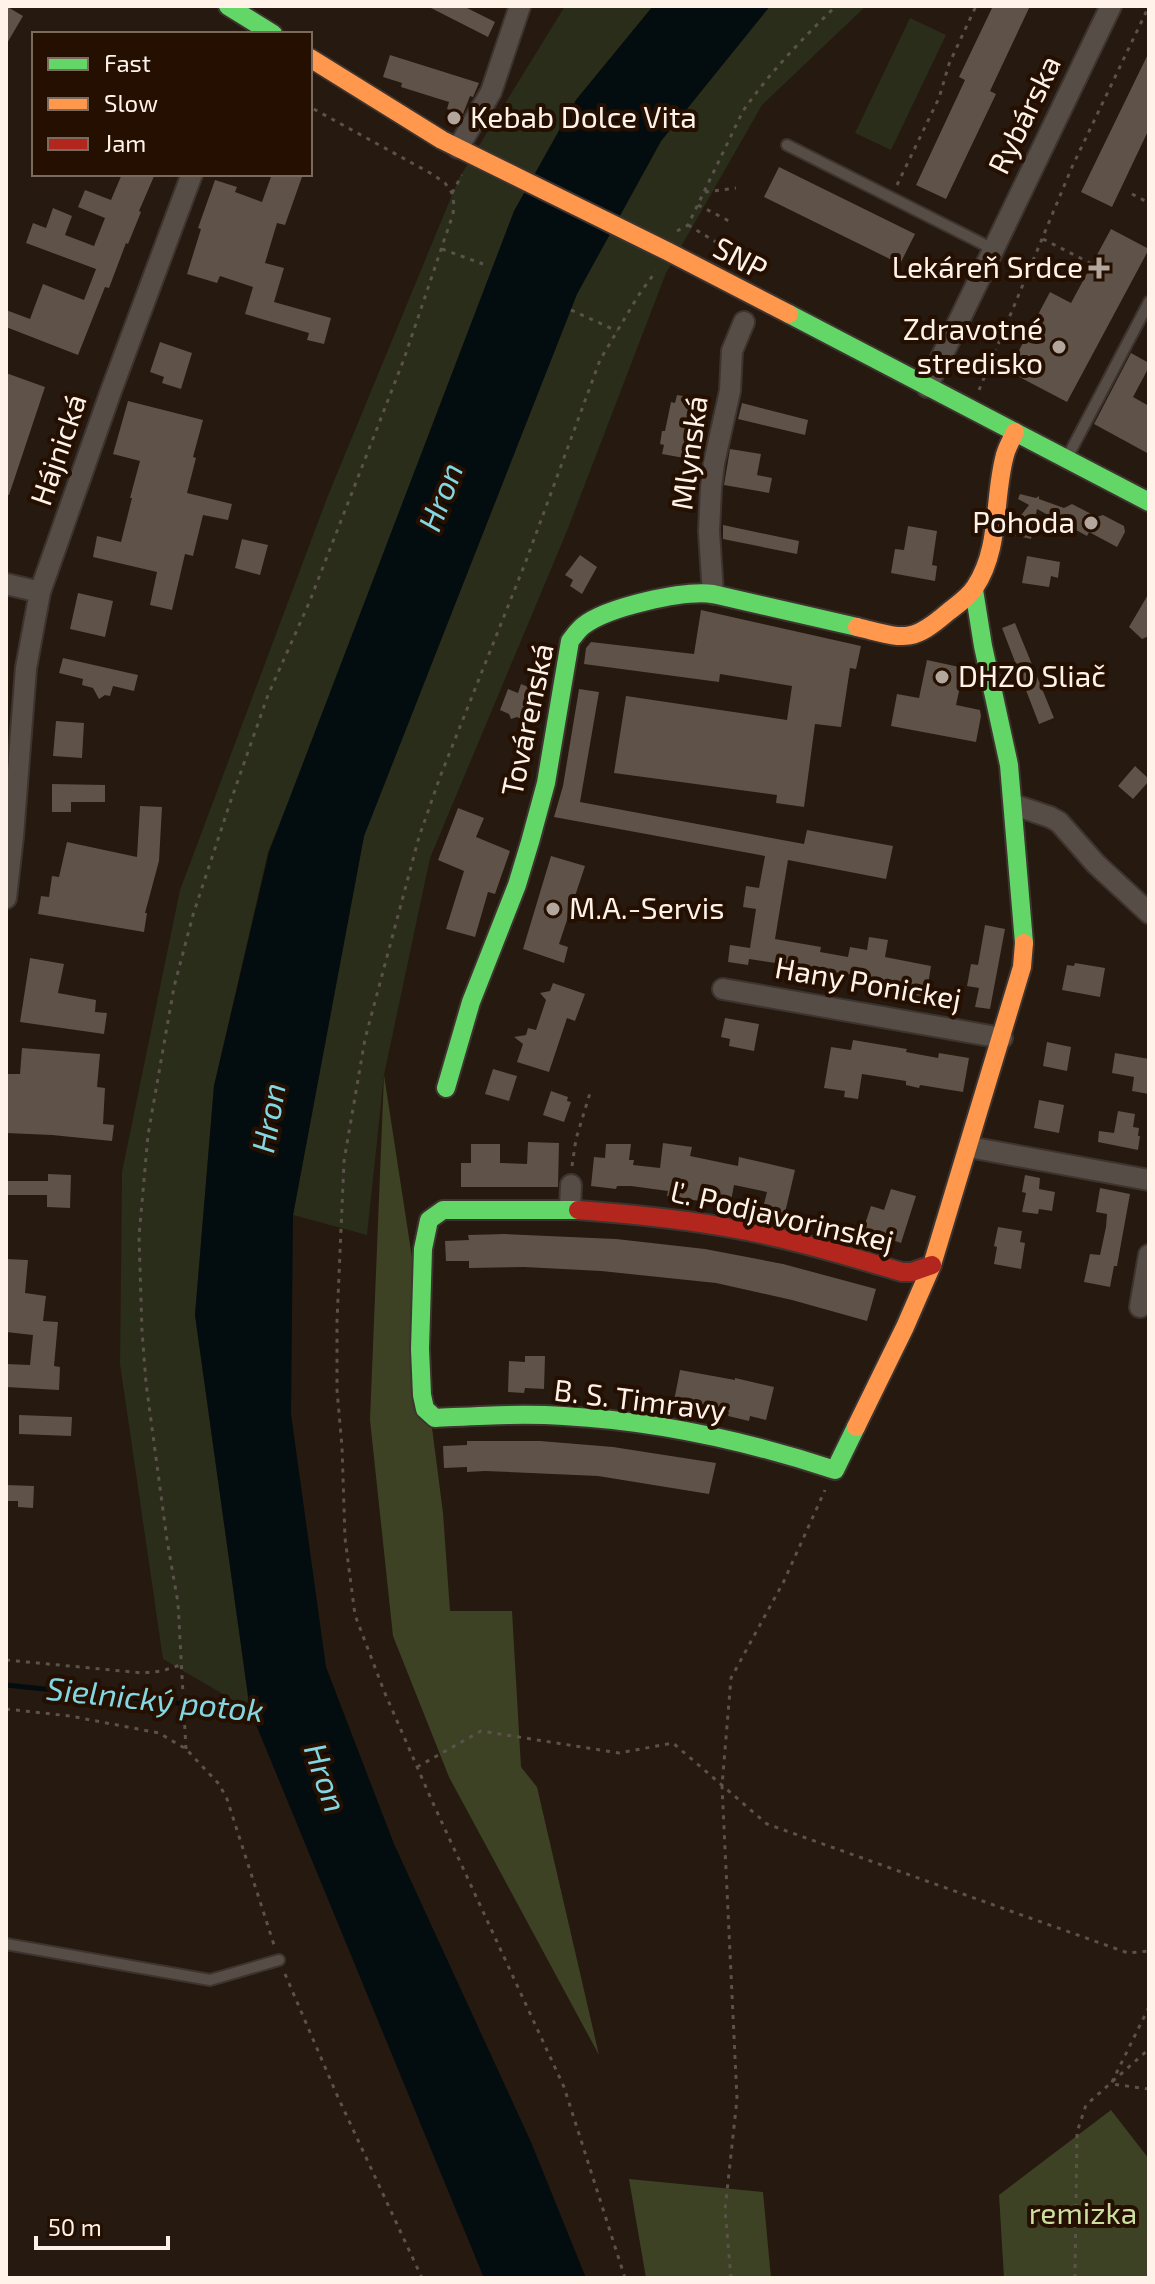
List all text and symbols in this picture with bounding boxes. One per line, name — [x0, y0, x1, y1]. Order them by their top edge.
legend — [32, 32, 312, 176]
text: Fast — [104, 48, 151, 77]
street label: Rybárska — [979, 49, 1067, 179]
text: Slow — [104, 88, 158, 117]
place label: Kebab Dolce Vita — [470, 98, 697, 134]
marker: Kebab Dolce Vita — [445, 109, 463, 127]
text: Jam — [104, 128, 146, 157]
street label: SNP — [708, 228, 774, 286]
place label: Lekáreň Srdce — [892, 248, 1083, 284]
marker: Lekáreň Srdce — [1090, 259, 1108, 277]
place label: Zdravotné stredisko — [903, 310, 1043, 380]
marker: Zdravotné stredisko — [1050, 338, 1068, 356]
street label: Hájnická — [21, 389, 93, 510]
street label: Mlynská — [662, 393, 714, 512]
water label: Hron — [409, 457, 469, 536]
place label: Pohoda — [972, 503, 1075, 539]
marker: Pohoda — [1082, 514, 1100, 532]
street label: Továrenská — [492, 640, 560, 799]
place label: DHZO Sliač — [958, 657, 1106, 693]
marker: DHZO Sliač — [933, 668, 951, 686]
place label: M.A.-Servis — [569, 889, 724, 925]
marker: M.A.-Servis — [544, 900, 562, 918]
street label: Hany Ponickej — [772, 948, 964, 1016]
water label: Hron — [242, 1080, 292, 1156]
street label: Ľ. Podjavorinskej — [667, 1172, 898, 1258]
street label: B. S. Timravy — [552, 1371, 729, 1427]
water label: Sielnický potok — [45, 1668, 266, 1729]
water label: Hron — [297, 1738, 356, 1817]
park label: remizka — [1029, 2194, 1137, 2230]
scale bar — [36, 2200, 168, 2250]
text: 50 m — [48, 2212, 102, 2241]

